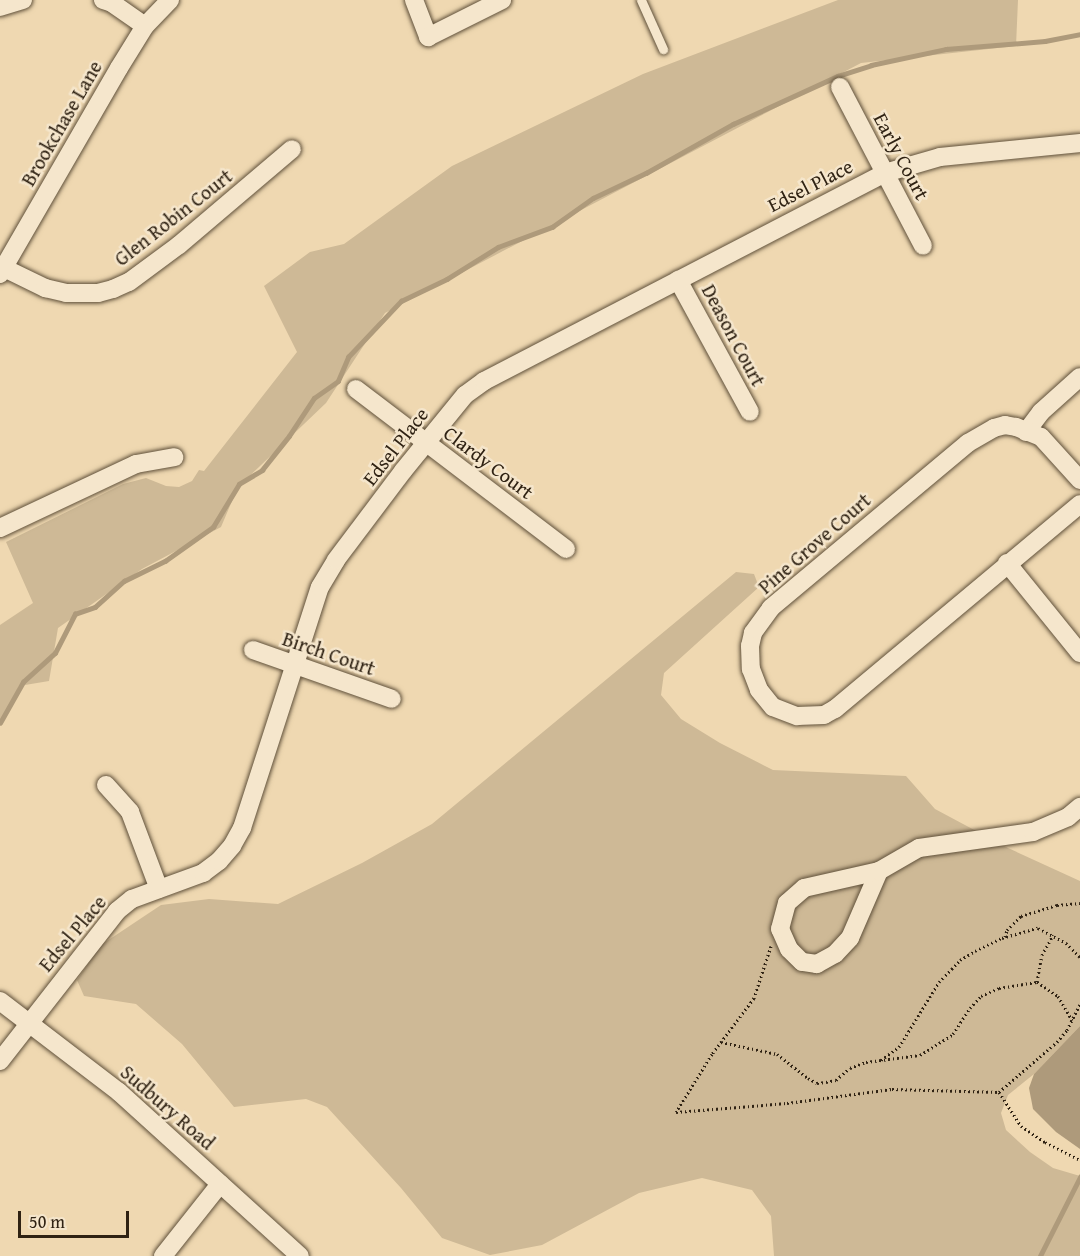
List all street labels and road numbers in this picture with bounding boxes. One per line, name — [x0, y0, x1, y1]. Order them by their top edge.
street label: Brookchase Lane — [15, 56, 107, 190]
street label: Early Court — [869, 108, 935, 204]
street label: Edsel Place — [763, 153, 857, 217]
street label: Glen Robin Court — [109, 164, 237, 270]
street label: Deason Court — [697, 280, 771, 390]
street label: Edsel Place — [357, 402, 433, 490]
street label: Clardy Court — [439, 420, 539, 504]
street label: Pine Grove Court — [753, 488, 875, 598]
street label: Birch Court — [280, 626, 378, 680]
street label: Edsel Place — [33, 890, 111, 976]
street label: Sudbury Road — [116, 1060, 220, 1154]

